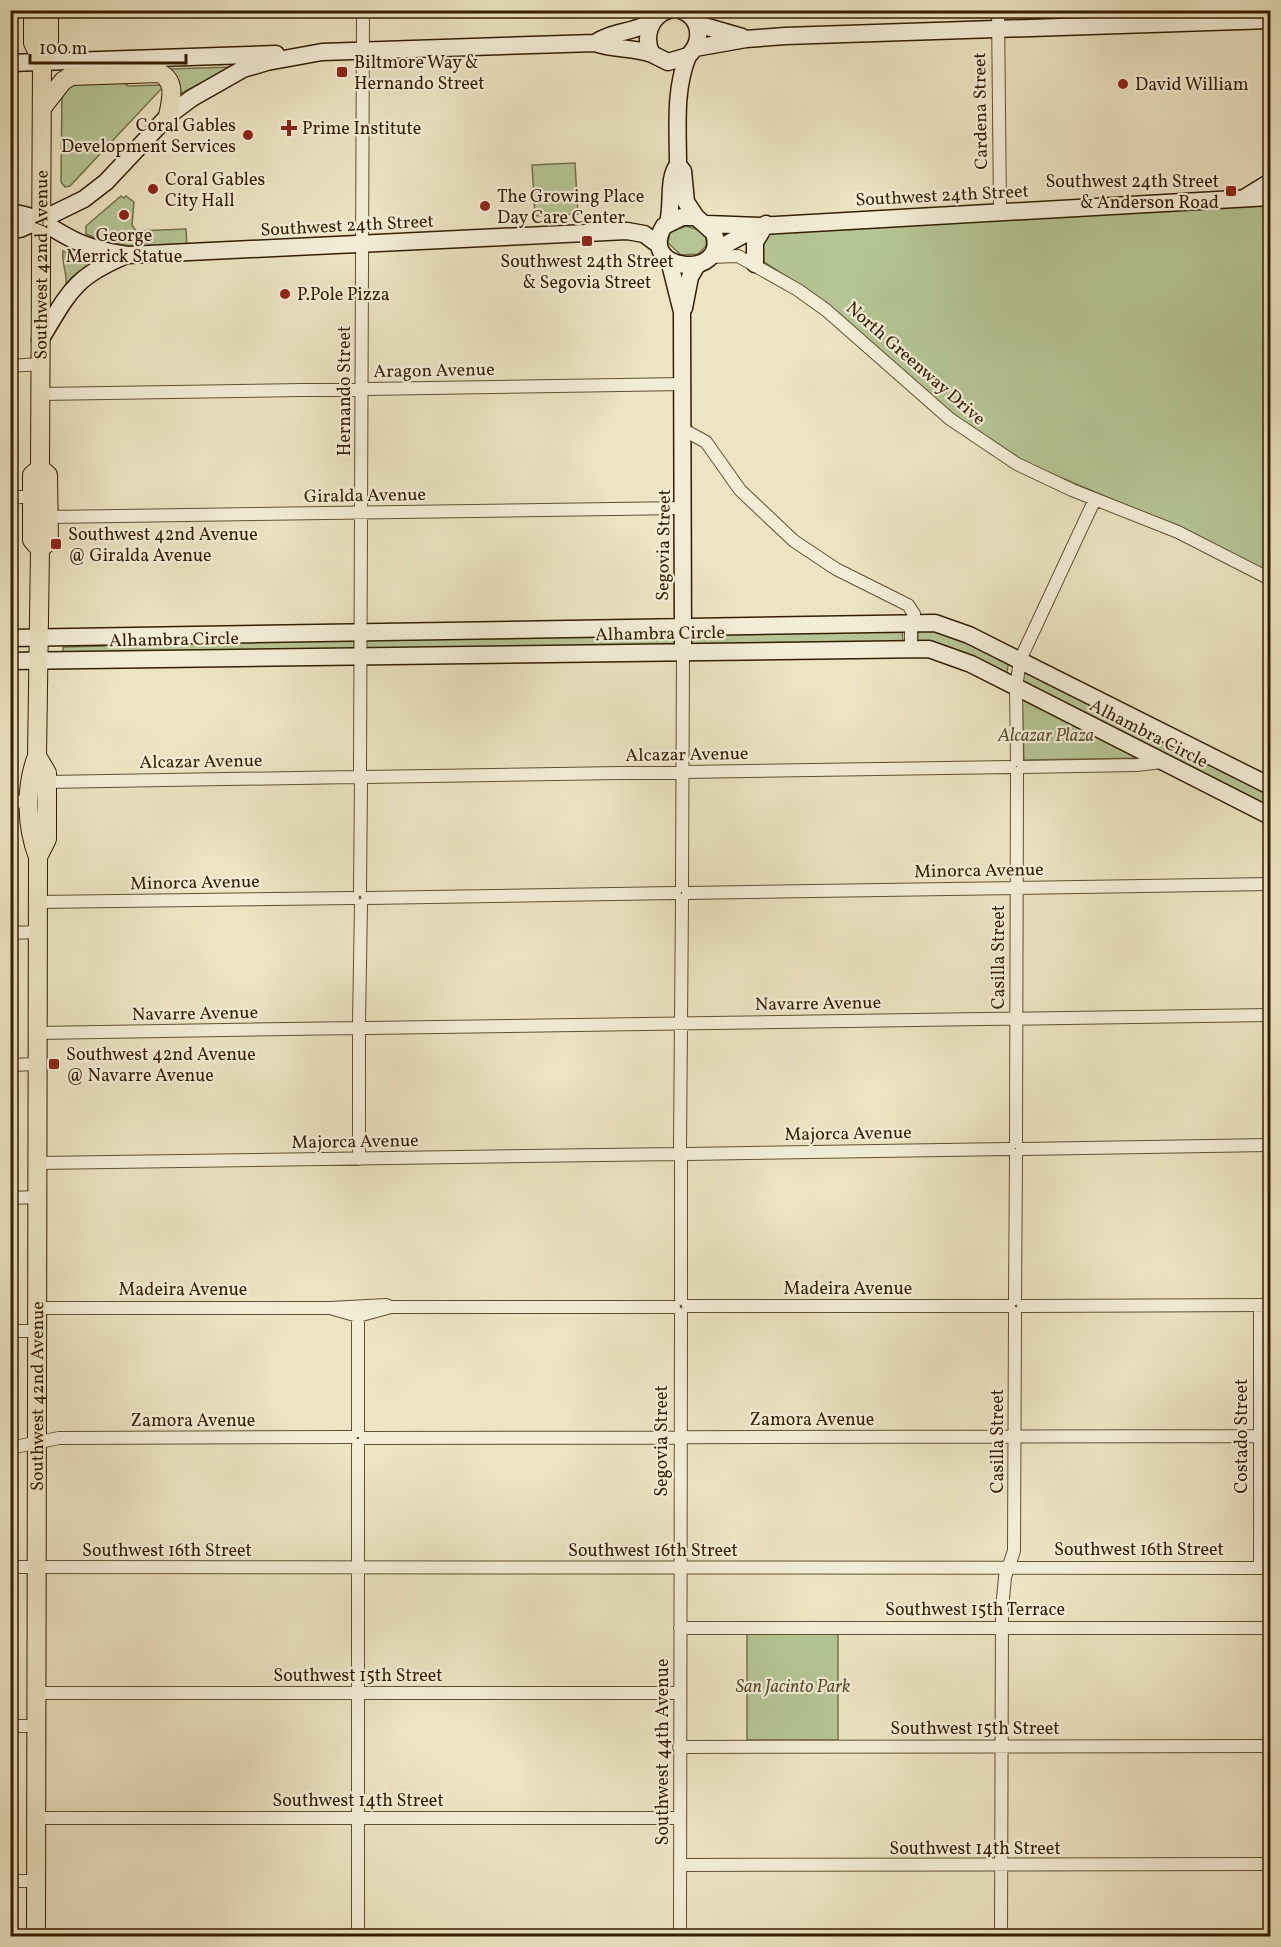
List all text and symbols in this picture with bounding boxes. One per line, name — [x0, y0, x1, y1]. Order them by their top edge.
scale bar — [30, 27, 186, 65]
text: 100 m — [39, 37, 88, 62]
place label: Biltmore Way & Hernando Street — [354, 51, 485, 97]
street label: Cardena Street — [968, 52, 995, 170]
marker: Biltmore Way & Hernando Street — [335, 65, 349, 79]
place label: David William — [1135, 73, 1249, 98]
marker: David William — [1116, 77, 1130, 91]
place label: Coral Gables Development Services — [61, 114, 236, 160]
place label: Prime Institute — [302, 117, 421, 142]
marker: Prime Institute — [280, 119, 298, 137]
marker: Coral Gables Development Services — [241, 128, 255, 142]
place label: Coral Gables City Hall — [165, 168, 265, 214]
street label: Southwest 42nd Avenue — [30, 170, 55, 360]
place label: Southwest 24th Street & Anderson Road — [1045, 170, 1219, 216]
street label: Southwest 24th Street — [855, 179, 1029, 214]
marker: Coral Gables City Hall — [146, 182, 160, 196]
marker: Southwest 24th Street & Anderson Road — [1224, 184, 1238, 198]
place label: The Growing Place Day Care Center — [497, 185, 644, 231]
marker: The Growing Place Day Care Center — [478, 199, 492, 213]
marker: George Merrick Statue — [117, 208, 131, 222]
street label: Southwest 24th Street — [260, 209, 434, 244]
place label: George Merrick Statue — [66, 224, 182, 270]
marker: Southwest 24th Street & Segovia Street — [580, 234, 594, 248]
place label: Southwest 24th Street & Segovia Street — [500, 250, 674, 296]
place label: P.Pole Pizza — [297, 283, 390, 308]
marker: P.Pole Pizza — [278, 287, 292, 301]
street label: North Greenway Drive — [840, 296, 990, 432]
street label: Hernando Street — [333, 326, 358, 456]
street label: Aragon Avenue — [373, 358, 495, 385]
street label: Giralda Avenue — [304, 483, 426, 510]
street label: Segovia Street — [651, 489, 678, 601]
place label: Southwest 42nd Avenue @ Giralda Avenue — [68, 523, 258, 569]
marker: Southwest 42nd Avenue @ Giralda Avenue — [49, 537, 63, 551]
street label: Alhambra Circle — [595, 621, 725, 648]
street label: Alhambra Circle — [109, 627, 239, 654]
street label: Alhambra Circle — [1085, 694, 1212, 775]
park label: Alcazar Plaza — [997, 724, 1094, 749]
street label: Alcazar Avenue — [625, 742, 749, 769]
street label: Alcazar Avenue — [139, 749, 263, 776]
street label: Minorca Avenue — [914, 858, 1044, 885]
street label: Minorca Avenue — [130, 870, 260, 897]
street label: Casilla Street — [987, 905, 1012, 1009]
street label: Navarre Avenue — [755, 991, 881, 1018]
street label: Navarre Avenue — [132, 1001, 258, 1028]
place label: Southwest 42nd Avenue @ Navarre Avenue — [66, 1043, 256, 1089]
marker: Southwest 42nd Avenue @ Navarre Avenue — [47, 1057, 61, 1071]
street label: Majorca Avenue — [784, 1121, 912, 1148]
street label: Majorca Avenue — [291, 1129, 419, 1156]
street label: Madeira Avenue — [784, 1277, 912, 1302]
street label: Madeira Avenue — [119, 1278, 247, 1303]
street label: Southwest 42nd Avenue — [26, 1301, 51, 1491]
street label: Costado Street — [1230, 1379, 1255, 1493]
street label: Segovia Street — [650, 1385, 675, 1497]
street label: Casilla Street — [986, 1389, 1011, 1493]
street label: Zamora Avenue — [750, 1408, 874, 1433]
street label: Zamora Avenue — [131, 1409, 255, 1434]
street label: Southwest 16th Street — [1054, 1538, 1224, 1563]
street label: Southwest 16th Street — [82, 1539, 252, 1564]
street label: Southwest 16th Street — [568, 1539, 738, 1564]
street label: Southwest 15th Terrace — [885, 1598, 1065, 1623]
street label: Southwest 44th Avenue — [651, 1659, 676, 1845]
street label: Southwest 15th Street — [273, 1664, 443, 1689]
park label: San Jacinto Park — [736, 1675, 850, 1700]
street label: Southwest 15th Street — [890, 1717, 1060, 1742]
street label: Southwest 14th Street — [272, 1789, 444, 1814]
street label: Southwest 14th Street — [889, 1837, 1061, 1862]

